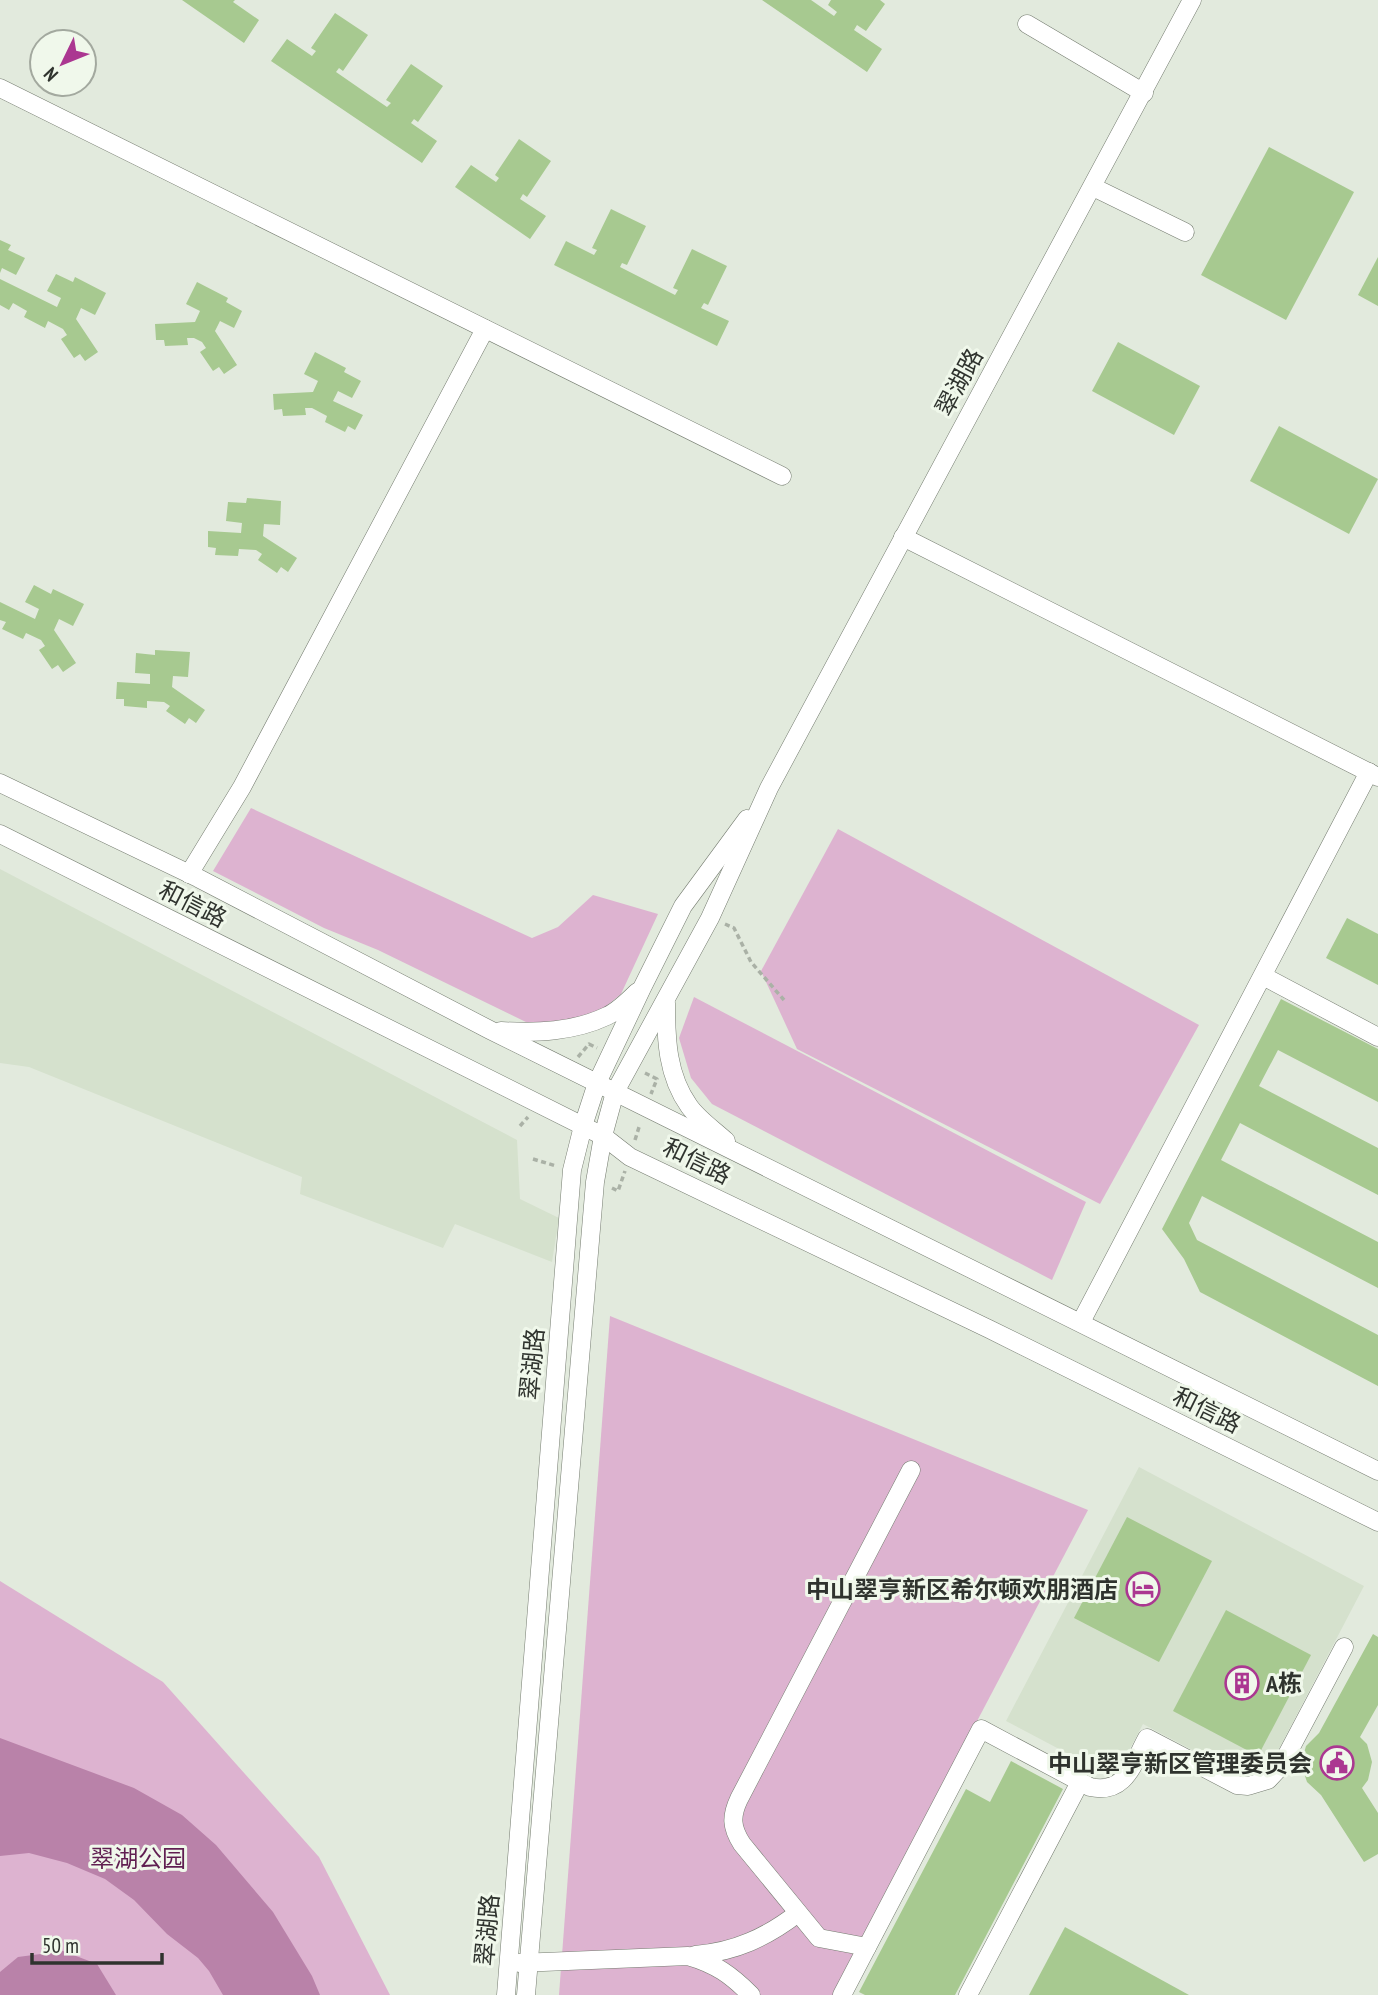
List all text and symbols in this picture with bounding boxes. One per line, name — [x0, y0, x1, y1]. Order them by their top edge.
north arrow — [28, 28, 98, 98]
text: N — [38, 63, 63, 87]
street label: 翠湖路 — [928, 343, 990, 421]
street label: 和信路 — [154, 874, 232, 934]
street label: 和信路 — [658, 1131, 736, 1191]
street label: 翠湖路 — [513, 1327, 551, 1401]
street label: 和信路 — [1168, 1380, 1246, 1440]
hotel icon: 中山翠亨新区希尔顿欢朋酒店 — [1124, 1570, 1162, 1608]
place label: 中山翠亨新区希尔顿欢朋酒店 — [806, 1574, 1118, 1605]
building icon: A栋 — [1223, 1664, 1261, 1702]
place label: A栋 — [1265, 1668, 1302, 1699]
public building icon: 中山翠亨新区管理委员会 — [1318, 1744, 1356, 1782]
place label: 中山翠亨新区管理委员会 — [1048, 1748, 1312, 1779]
park label: 翠湖公园 — [90, 1843, 186, 1874]
street label: 翠湖路 — [468, 1893, 506, 1967]
scale bar — [32, 1922, 161, 1966]
text: 50 m — [42, 1932, 79, 1959]

